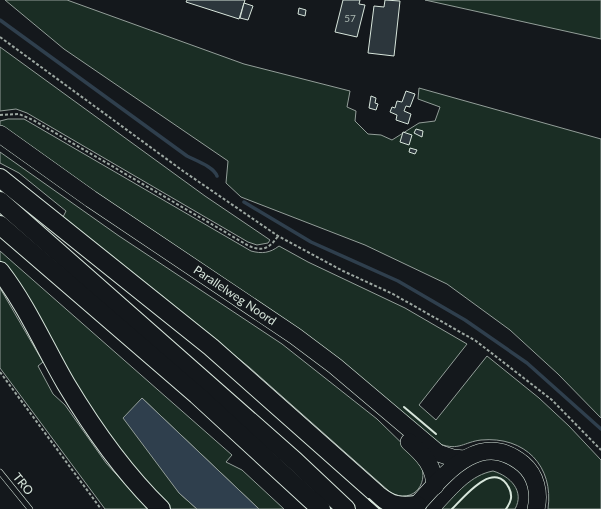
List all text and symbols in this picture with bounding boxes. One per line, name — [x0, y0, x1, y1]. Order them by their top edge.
house number: 57 — [344, 12, 356, 24]
street label: Parallelweg Noord — [191, 262, 279, 328]
street label: TRO — [10, 470, 37, 498]

